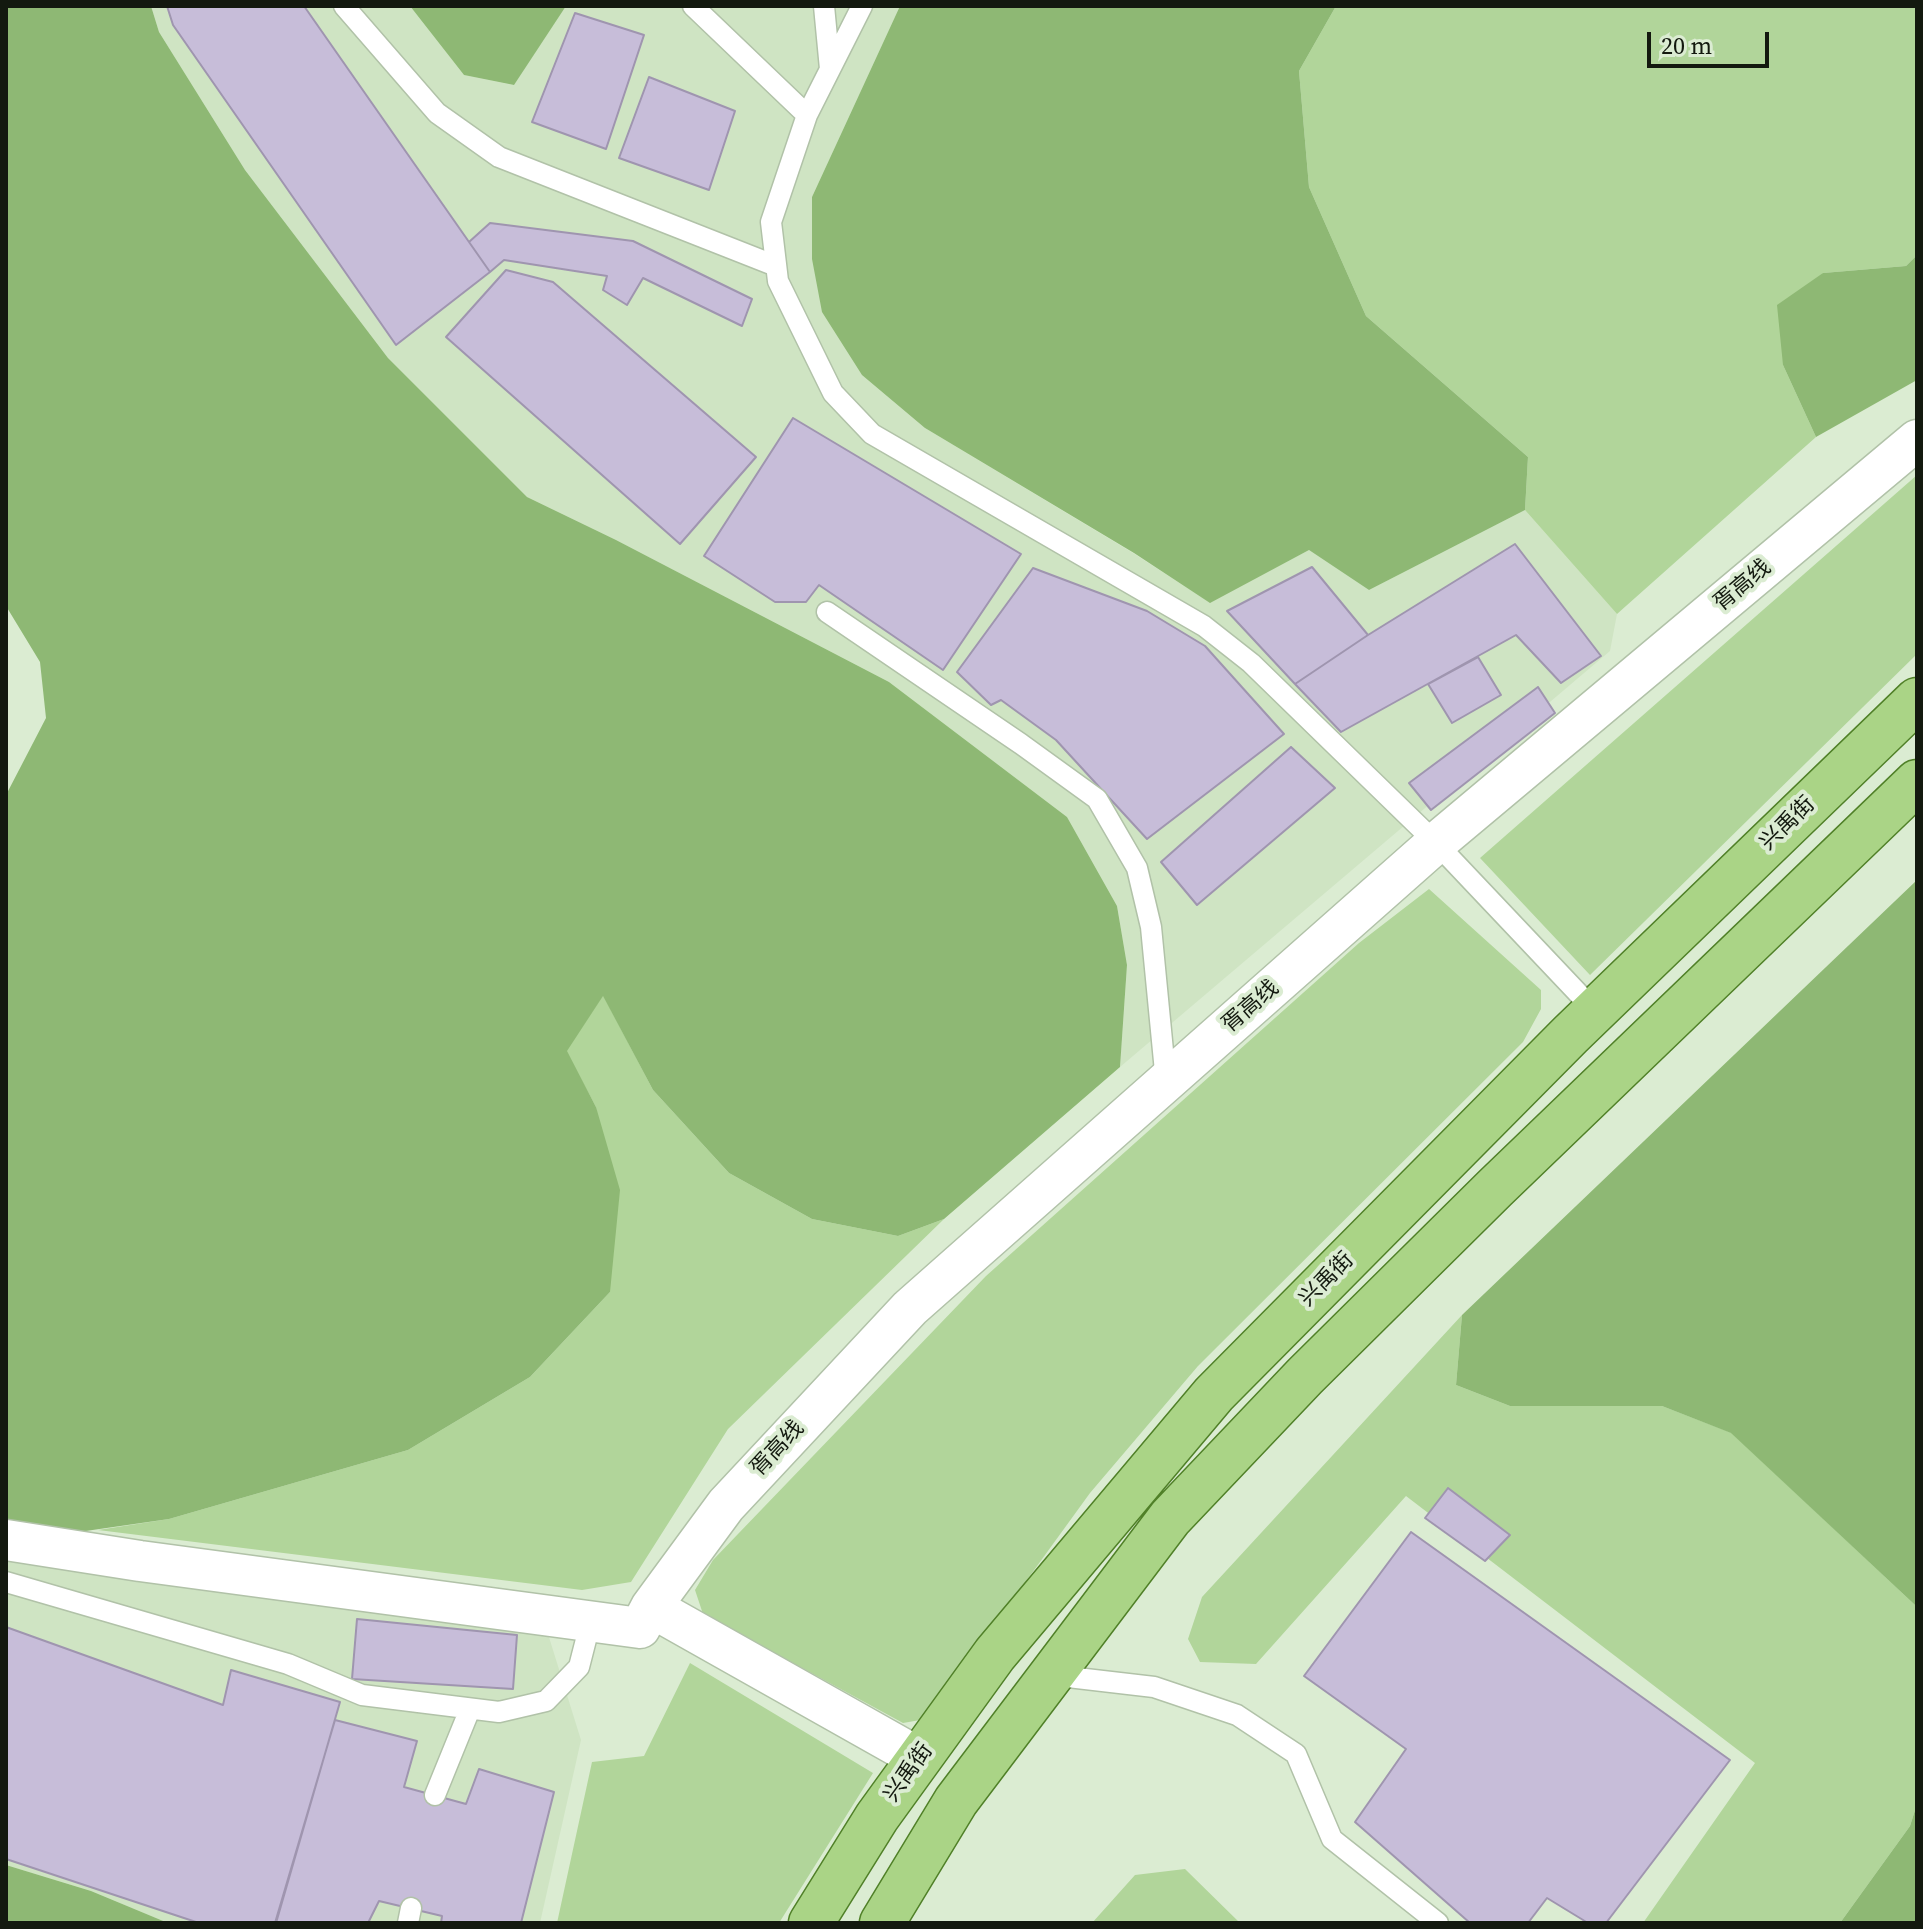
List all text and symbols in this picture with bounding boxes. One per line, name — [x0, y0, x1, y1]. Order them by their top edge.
scale bar — [1651, 16, 1773, 66]
text: 20 m — [1661, 29, 1712, 62]
street label: 胥高线 — [1709, 555, 1777, 617]
street label: 兴禹街 — [1755, 792, 1821, 856]
street label: 胥高线 — [1217, 975, 1285, 1039]
street label: 兴禹街 — [1294, 1247, 1360, 1313]
street label: 胥高线 — [746, 1416, 810, 1482]
street label: 兴禹街 — [879, 1739, 939, 1807]

